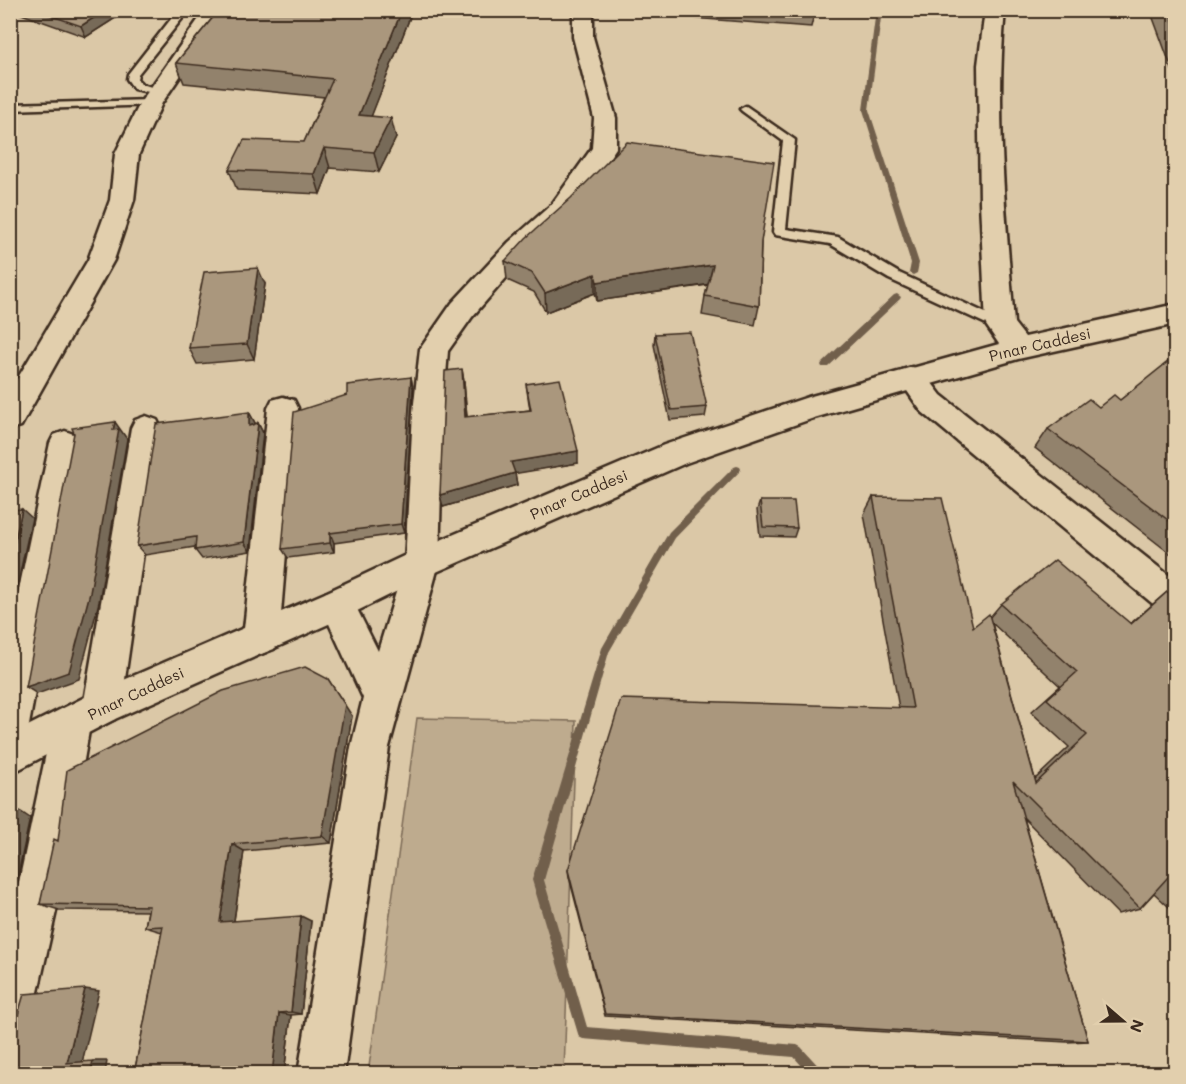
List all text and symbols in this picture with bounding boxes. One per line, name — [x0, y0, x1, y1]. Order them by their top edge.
street label: Pınar Caddesi — [987, 323, 1093, 365]
street label: Pınar Caddesi — [527, 465, 630, 524]
street label: Pınar Caddesi — [84, 662, 187, 724]
north arrow — [1093, 991, 1153, 1051]
text: N — [1126, 1017, 1150, 1036]

